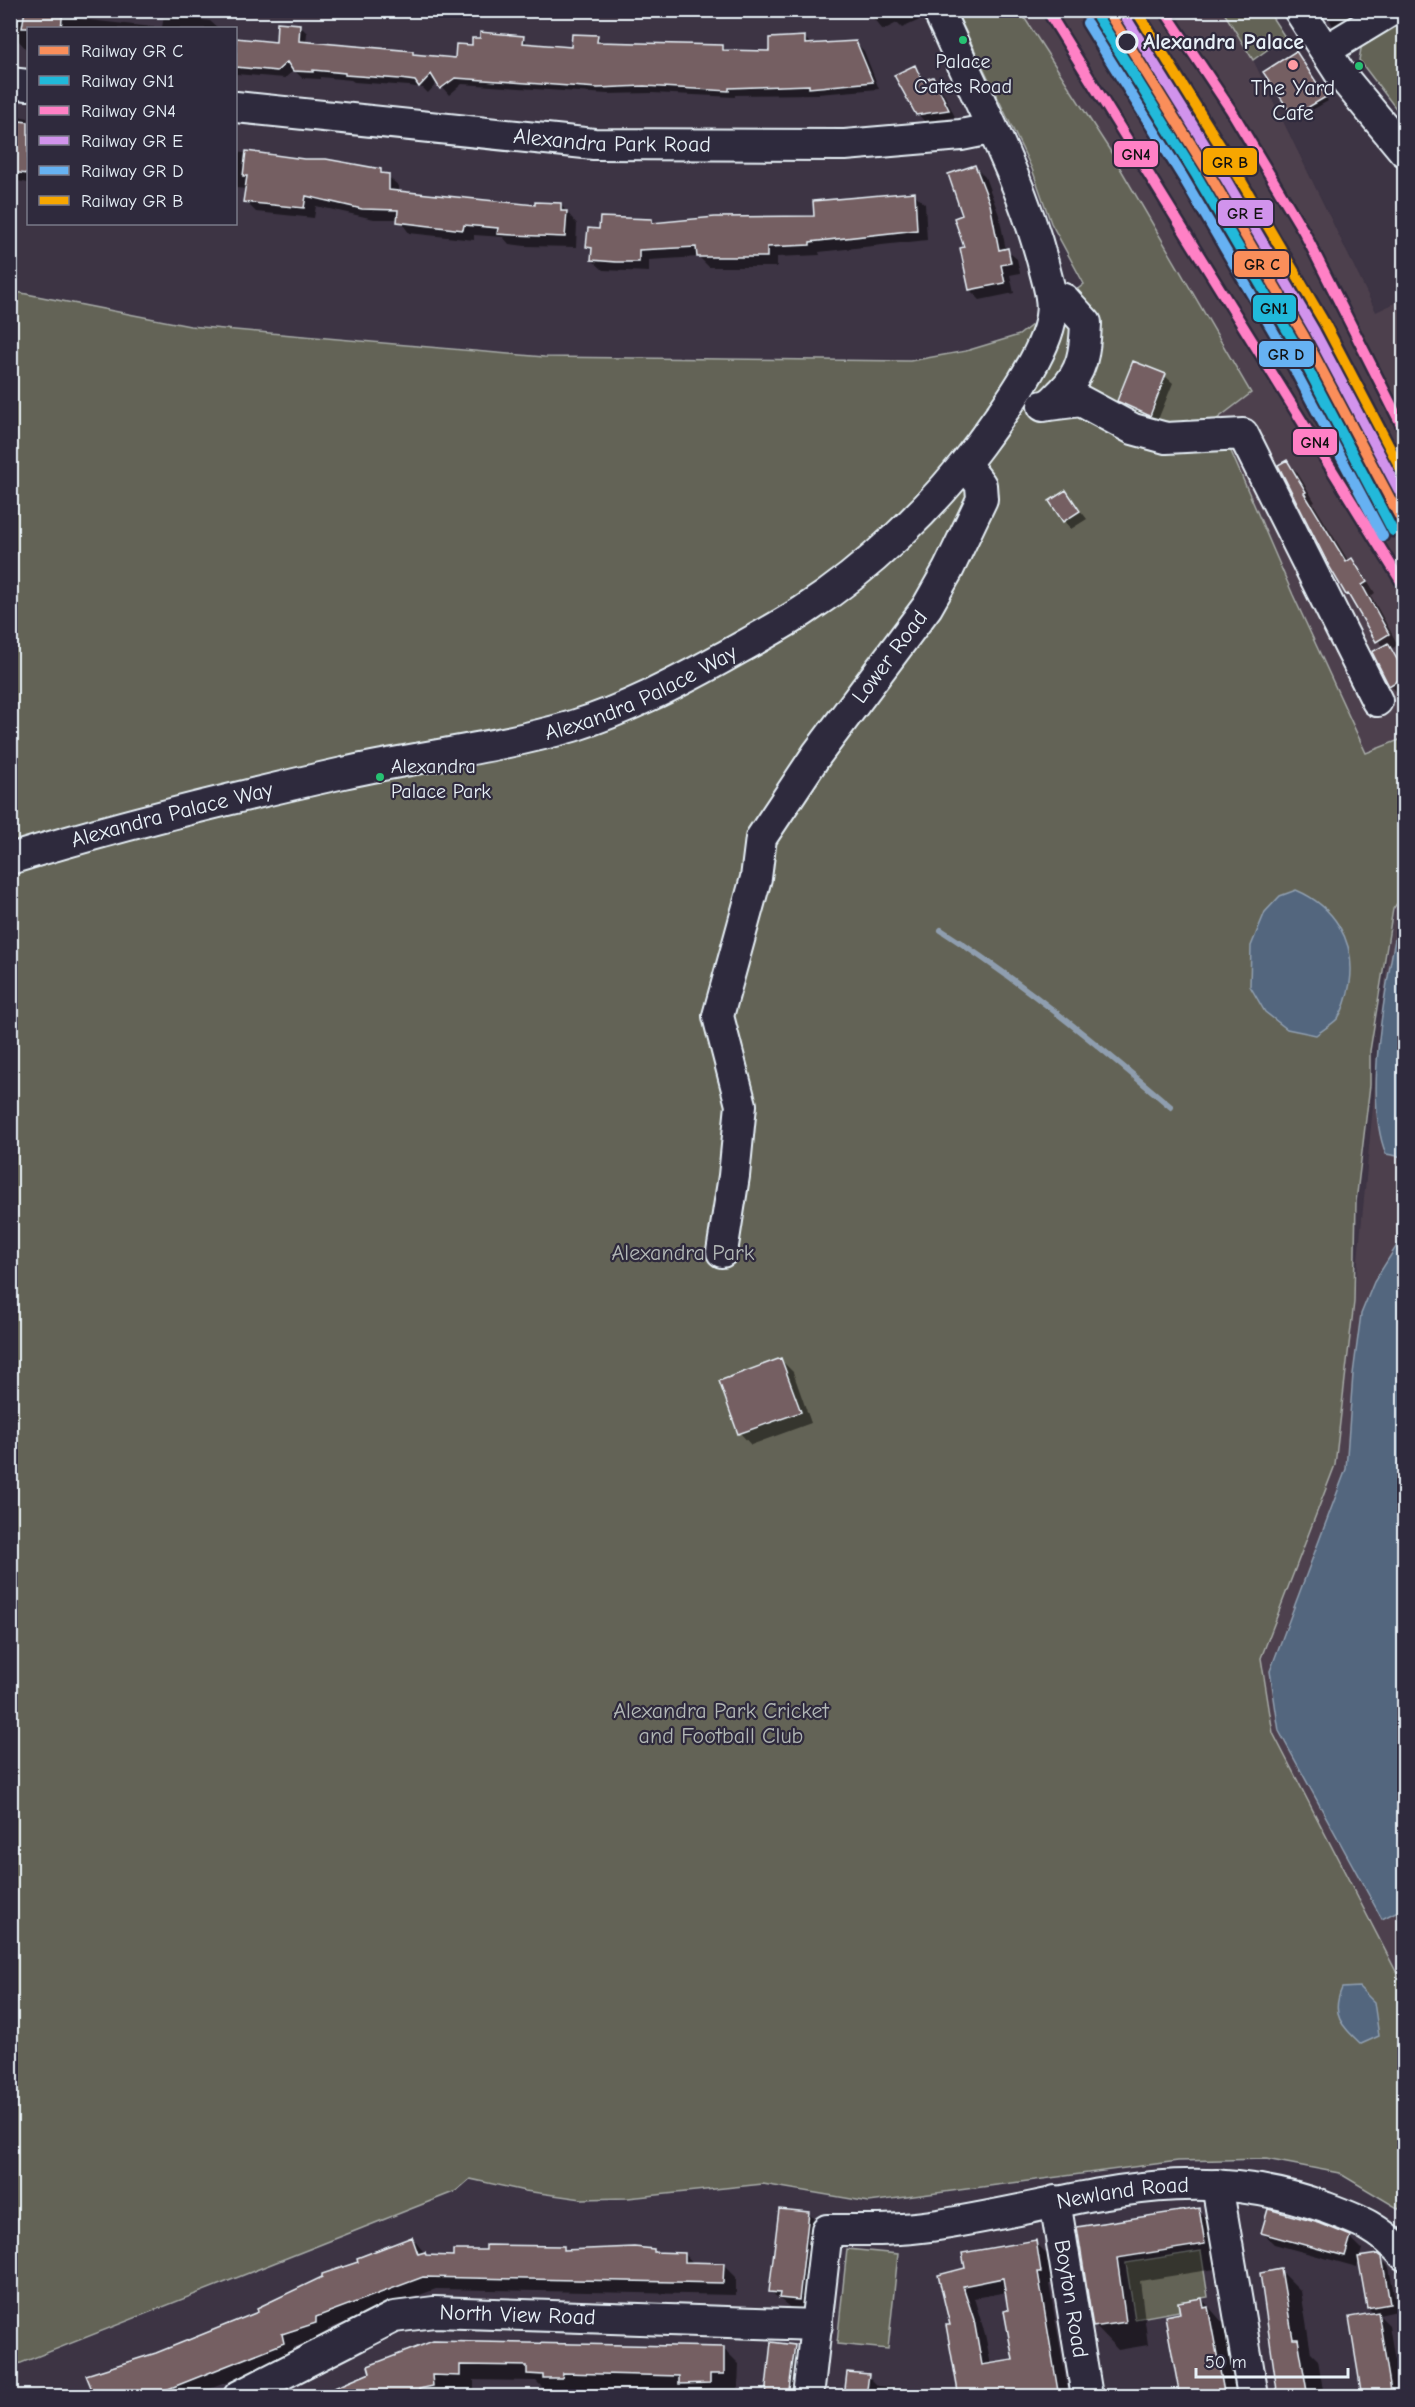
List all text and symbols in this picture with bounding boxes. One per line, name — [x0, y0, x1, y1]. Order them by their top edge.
legend — [27, 27, 237, 225]
place label: Alexandra Palace — [1143, 29, 1304, 55]
marker: Alexandra Palace — [1116, 31, 1138, 53]
marker: Palace Gates Road — [957, 34, 969, 46]
text: Railway GR C — [81, 41, 183, 62]
place label: Palace Gates Road — [914, 50, 1012, 98]
marker: The Yard Cafe — [1286, 58, 1300, 72]
unlabelled marker — [1353, 60, 1365, 72]
text: Railway GN1 — [81, 71, 174, 92]
place label: The Yard Cafe — [1251, 75, 1335, 126]
text: Railway GN4 — [81, 101, 176, 122]
street label: Alexandra Park Road — [512, 123, 711, 157]
text: Railway GR E — [81, 131, 183, 152]
line badge: GN4 — [1113, 140, 1159, 168]
text: GN4 — [1121, 146, 1151, 164]
line badge: GR B — [1202, 147, 1258, 176]
text: GR B — [1212, 154, 1248, 172]
text: Railway GR D — [81, 161, 184, 182]
text: Railway GR B — [81, 191, 183, 212]
line badge: GR E — [1217, 199, 1274, 227]
text: GR E — [1227, 205, 1263, 223]
line badge: GR C — [1233, 250, 1290, 278]
text: GR C — [1244, 256, 1280, 274]
line badge: GN1 — [1252, 294, 1297, 323]
text: GN1 — [1260, 300, 1288, 318]
line badge: GR D — [1258, 340, 1315, 368]
text: GR D — [1268, 346, 1304, 364]
line badge: GN4 — [1292, 428, 1338, 456]
text: GN4 — [1300, 434, 1330, 452]
street label: Lower Road — [847, 605, 933, 708]
street label: Alexandra Palace Way — [542, 639, 742, 746]
place label: Alexandra Palace Park — [391, 755, 491, 803]
marker: Alexandra Palace Park — [374, 771, 386, 783]
street label: Alexandra Palace Way — [68, 776, 276, 853]
park label: Alexandra Park — [612, 1240, 755, 1266]
park label: Alexandra Park Cricket and Football Club — [613, 1698, 829, 1749]
street label: Newland Road — [1054, 2172, 1189, 2215]
street label: Boyton Road — [1049, 2238, 1094, 2360]
street label: North View Road — [439, 2299, 596, 2330]
scale bar — [1196, 2341, 1348, 2379]
text: 50 m — [1205, 2352, 1247, 2373]

